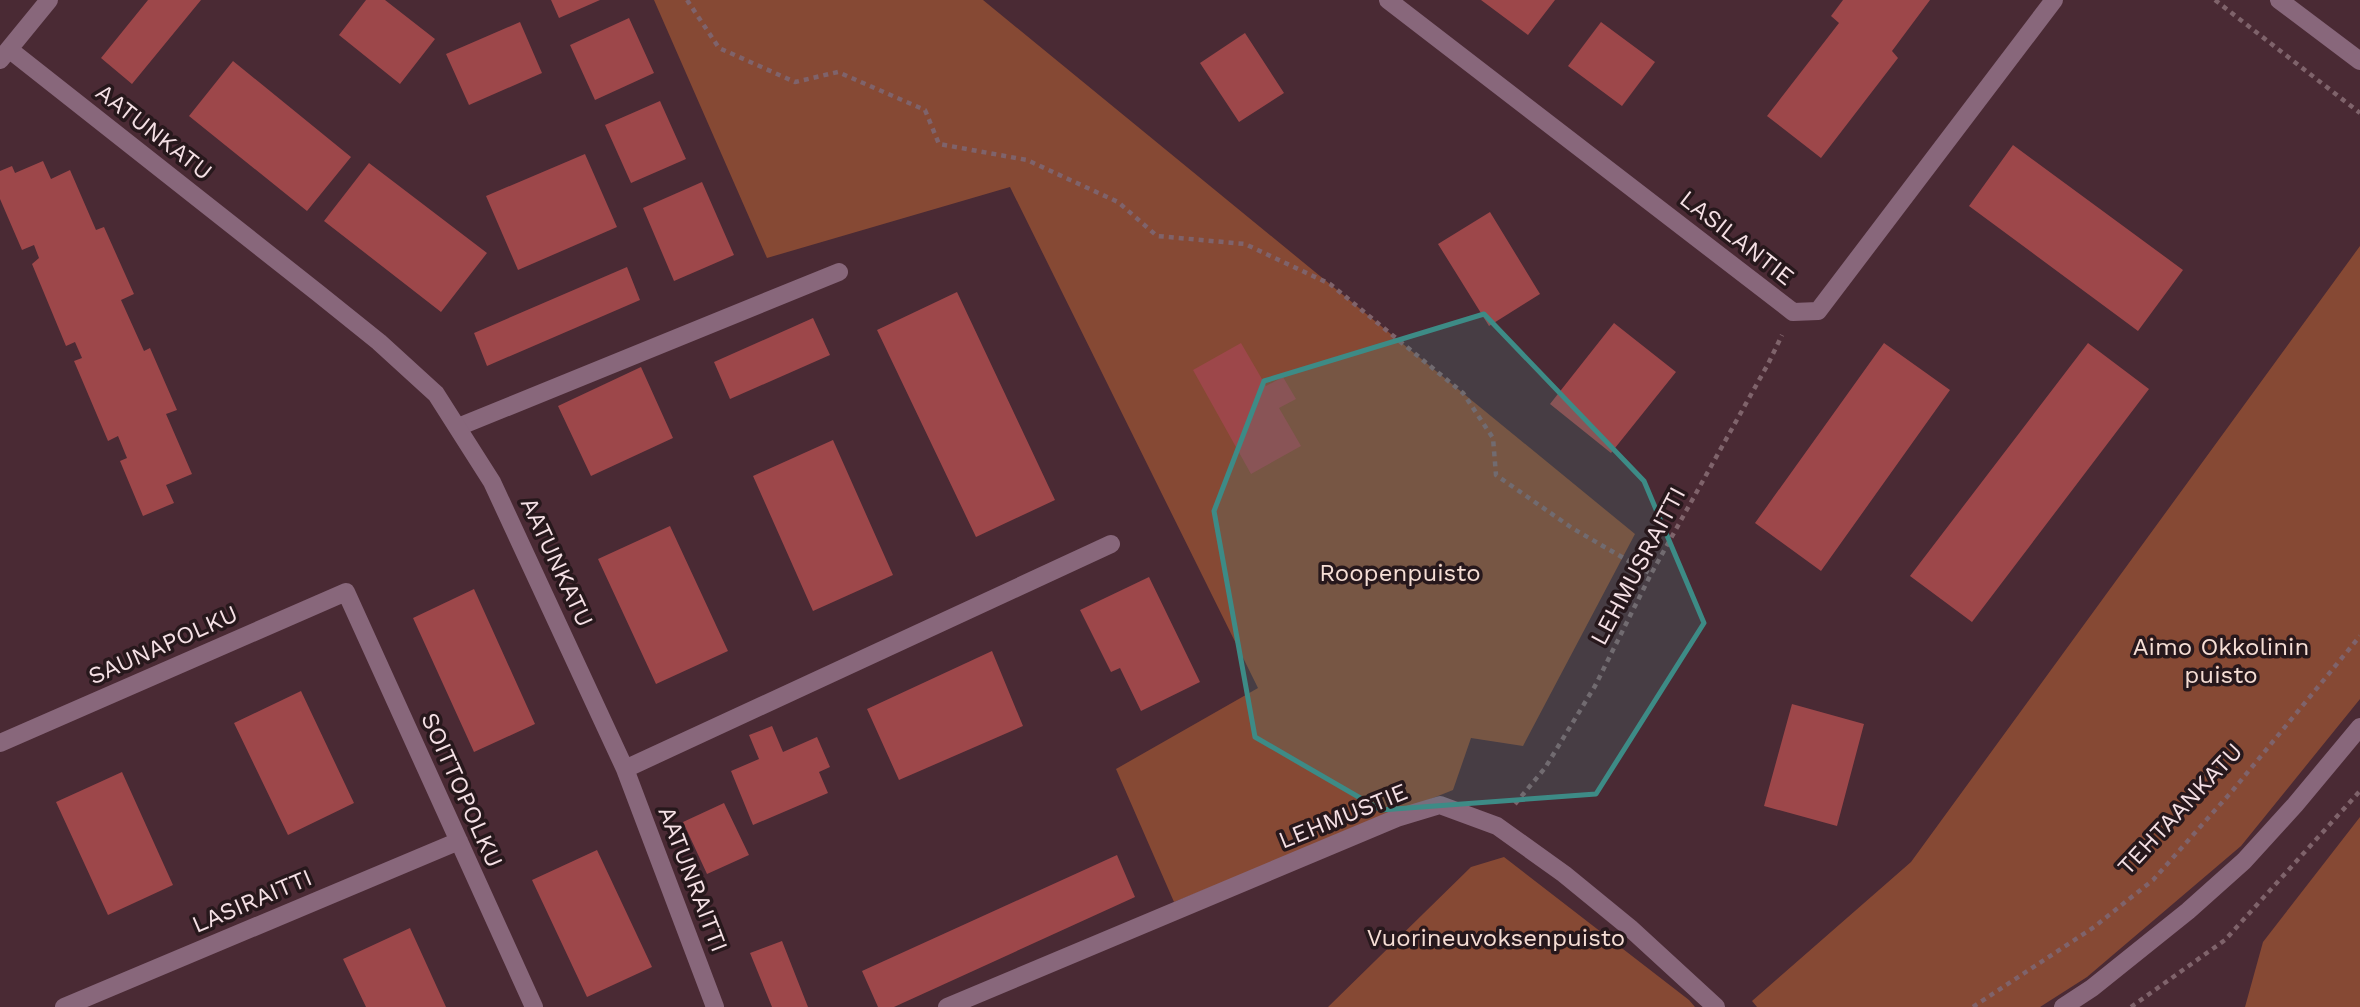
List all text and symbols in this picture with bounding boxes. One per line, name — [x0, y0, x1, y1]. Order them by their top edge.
street label: AATUNKATU — [90, 78, 218, 186]
street label: LASILANTIE — [1674, 185, 1800, 291]
street label: LEHMUSRAITTI — [1585, 482, 1691, 650]
street label: AATUNKATU — [515, 493, 599, 631]
park label: Roopenpuisto — [1319, 559, 1481, 587]
street label: SAUNAPOLKU — [84, 600, 242, 690]
park label: Aimo Okkolinin puisto — [2133, 633, 2309, 689]
street label: SOITTOPOLKU — [415, 708, 509, 872]
street label: TEHTAANKATU — [2112, 737, 2248, 881]
street label: LEHMUSTIE — [1275, 777, 1411, 855]
street label: AATUNRAITTI — [652, 802, 734, 956]
street label: LASIRAITTI — [188, 863, 316, 939]
park label: Vuorineuvoksenpuisto — [1367, 924, 1625, 952]

